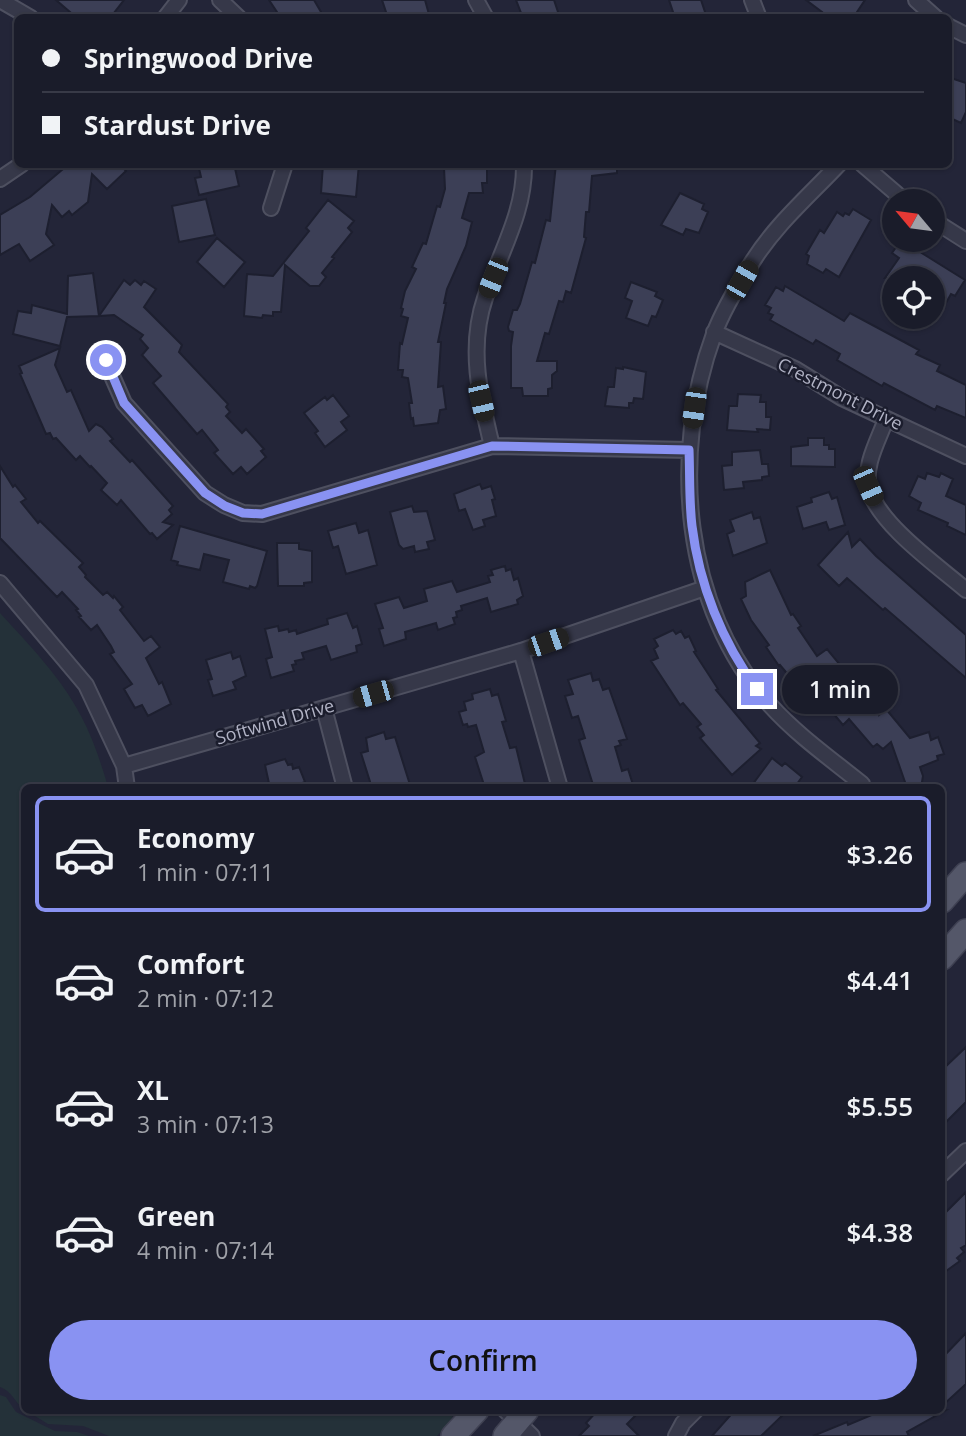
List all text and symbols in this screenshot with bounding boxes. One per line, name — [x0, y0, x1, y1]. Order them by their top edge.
text: Springwood Drive — [84, 40, 313, 76]
text: Stardust Drive — [84, 107, 271, 143]
north arrow — [882, 189, 945, 252]
map controls — [882, 189, 945, 329]
car — [476, 255, 511, 301]
car — [723, 257, 762, 303]
button: locate — [882, 266, 945, 329]
route start — [90, 344, 122, 376]
street label: Crestmont Drive — [774, 351, 907, 435]
car — [467, 378, 496, 424]
car — [681, 386, 708, 430]
car — [850, 463, 887, 509]
car — [525, 625, 572, 659]
callout: 1 min — [782, 664, 897, 714]
route end — [741, 673, 773, 705]
text: 1 min — [809, 673, 871, 705]
car — [350, 678, 397, 710]
street label: Softwind Drive — [213, 693, 337, 749]
text: Economy — [137, 820, 255, 856]
icon: car — [53, 823, 116, 886]
text: $3.26 — [846, 836, 913, 872]
text: 1 min · 07:11 — [137, 856, 274, 888]
text: Comfort — [137, 946, 244, 982]
icon: car — [53, 949, 116, 1012]
text: $4.41 — [846, 962, 913, 998]
text: 2 min · 07:12 — [137, 982, 274, 1014]
text: XL — [137, 1072, 169, 1108]
icon: car — [53, 1075, 116, 1138]
text: $5.55 — [846, 1088, 913, 1124]
text: 3 min · 07:13 — [137, 1108, 274, 1140]
text: Green — [137, 1198, 215, 1234]
icon: car — [53, 1201, 116, 1264]
text: $4.38 — [846, 1214, 913, 1250]
text: 4 min · 07:14 — [137, 1234, 274, 1266]
button: Confirm — [49, 1320, 917, 1400]

